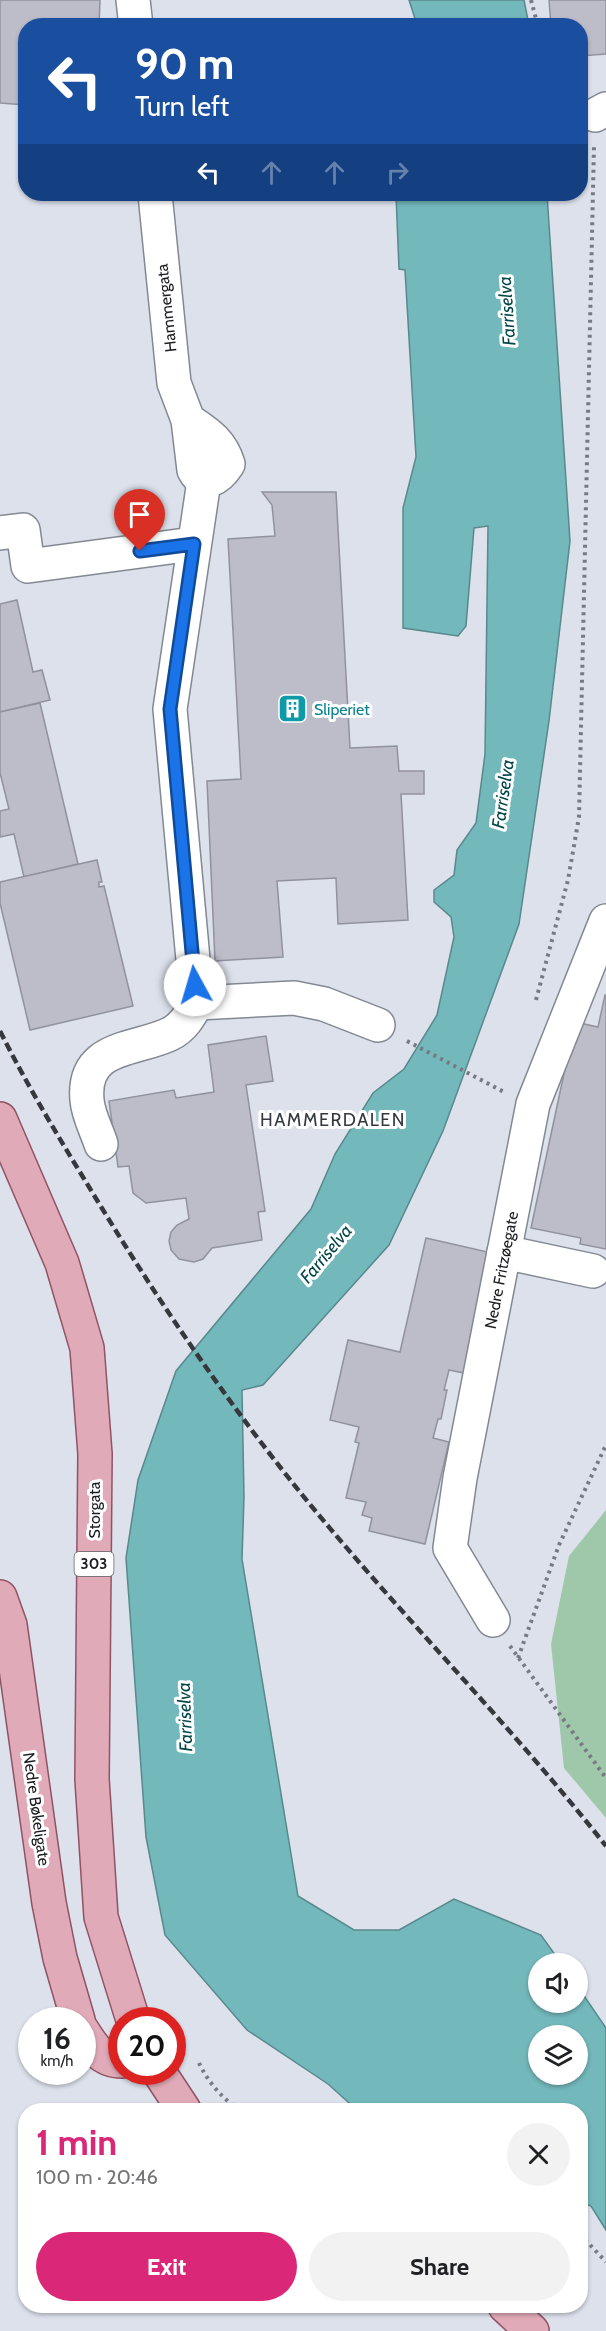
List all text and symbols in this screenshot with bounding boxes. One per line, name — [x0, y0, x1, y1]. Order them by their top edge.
text: 90 m — [135, 38, 234, 90]
icon: left — [36, 42, 114, 120]
text: Turn left — [135, 90, 229, 123]
icon: left — [192, 156, 225, 189]
icon: ahead — [255, 156, 288, 189]
icon: ahead — [318, 156, 351, 189]
icon: right — [381, 156, 414, 189]
street label: Hammergata — [152, 263, 181, 353]
water label: Farriselva — [494, 275, 520, 347]
pin — [114, 489, 165, 551]
icon: arrive — [123, 498, 156, 531]
building icon: Sliperiet — [277, 693, 309, 725]
place label: Sliperiet — [314, 700, 370, 719]
water label: Farriselva — [487, 758, 519, 830]
position arrow — [163, 953, 227, 1017]
district label: HAMMERDALEN — [260, 1109, 406, 1131]
street label: Nedre Fritzøegate — [481, 1210, 522, 1331]
water label: Farriselva — [295, 1220, 357, 1288]
street label: Storgata — [85, 1481, 104, 1538]
road number: 303 — [74, 1552, 113, 1576]
water label: Farriselva — [173, 1682, 197, 1752]
street label: Nedre Bøkeligate — [19, 1751, 54, 1867]
map controls — [528, 1953, 588, 2085]
button: sound — [528, 1953, 588, 2013]
speed limit sign: 20 — [108, 2007, 186, 2085]
text: 16 — [43, 2020, 71, 2057]
button: layers — [528, 2025, 588, 2085]
text: km/h — [41, 2052, 73, 2070]
text: 1 min — [36, 2120, 117, 2164]
button: close — [507, 2123, 570, 2186]
text: 100 m · 20:46 — [36, 2165, 158, 2189]
button: Exit — [36, 2232, 297, 2301]
button: Share — [309, 2232, 570, 2301]

